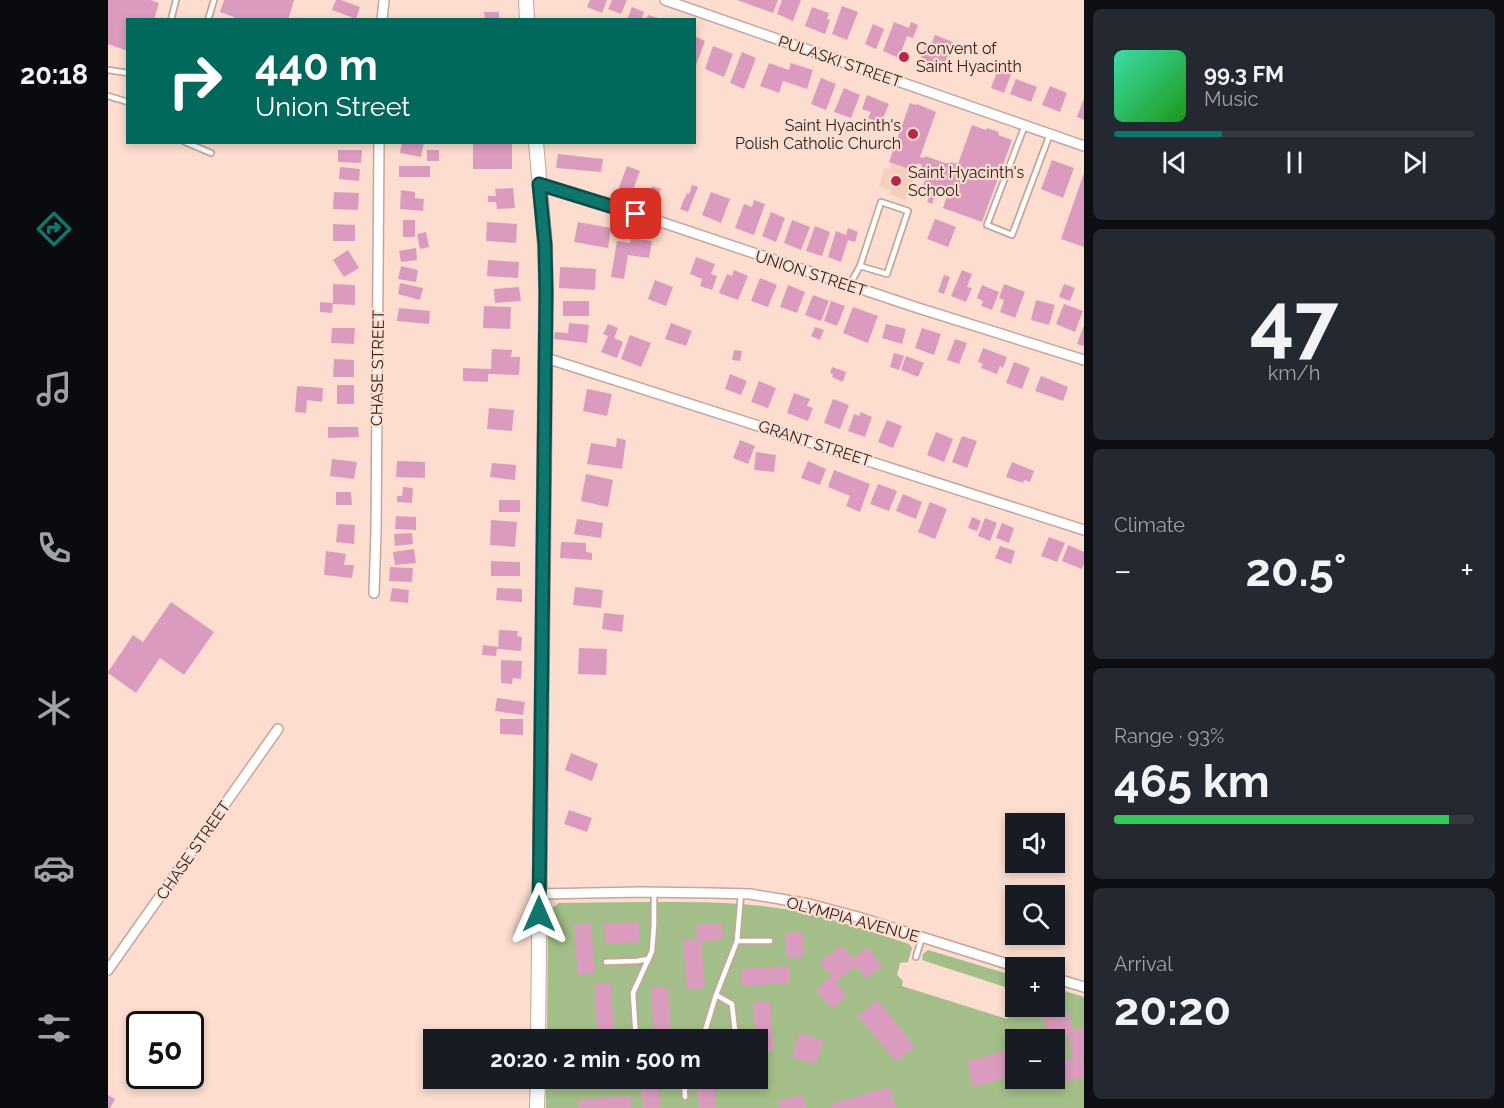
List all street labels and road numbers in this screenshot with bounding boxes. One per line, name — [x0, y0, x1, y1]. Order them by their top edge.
street label: PULASKI STREET — [776, 31, 904, 92]
street label: UNION STREET — [753, 247, 869, 301]
street label: CHASE STREET — [367, 310, 388, 426]
street label: GRANT STREET — [756, 416, 874, 471]
street label: CHASE STREET — [152, 797, 235, 903]
street label: OLYMPIA AVENUE — [784, 893, 921, 946]

